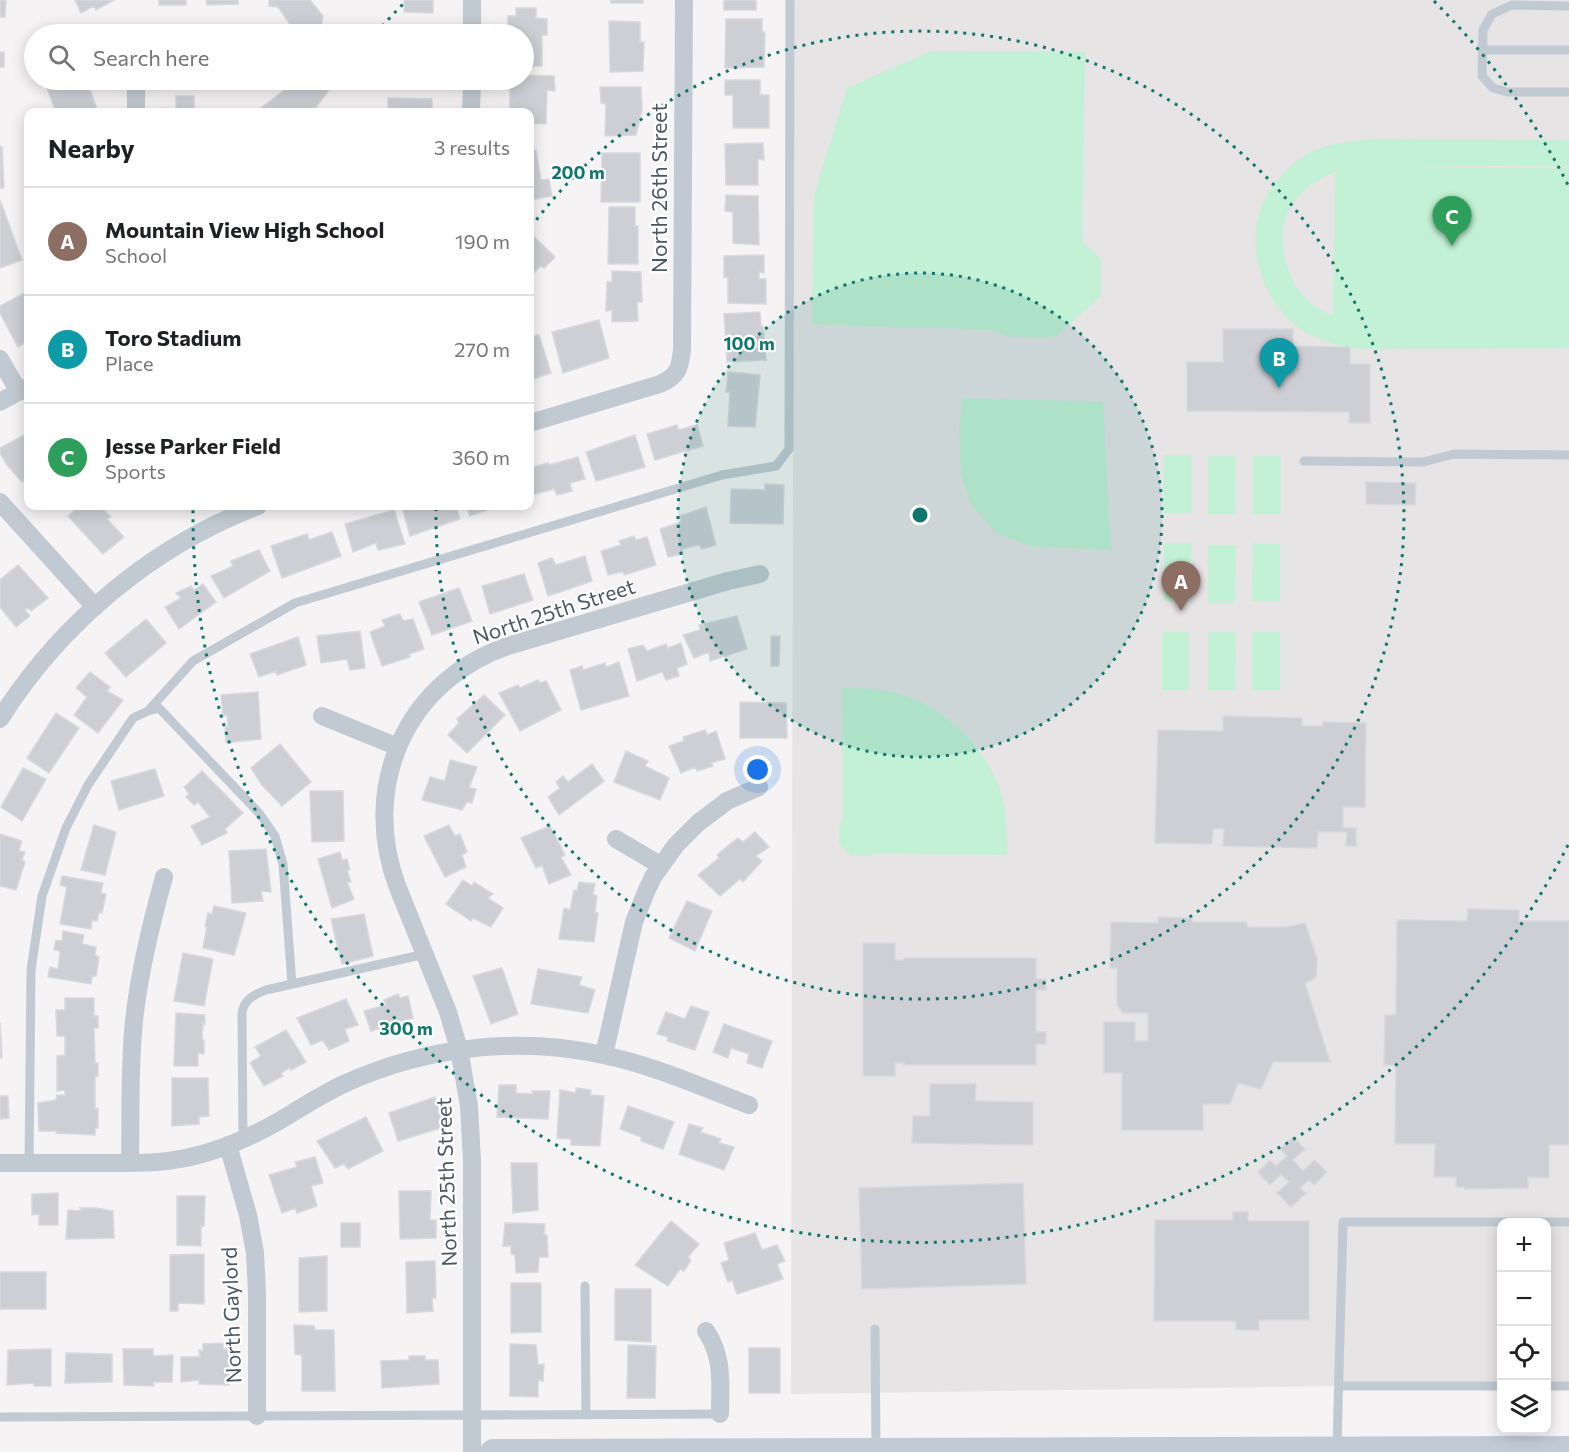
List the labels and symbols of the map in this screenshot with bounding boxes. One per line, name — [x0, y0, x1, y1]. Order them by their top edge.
street label: North 26th Street — [646, 103, 671, 273]
text: 200 m — [551, 161, 605, 183]
pin: C — [1432, 196, 1472, 246]
text: 100 m — [723, 332, 775, 354]
pin: B — [1260, 338, 1298, 388]
centre of rings — [910, 505, 930, 525]
pin: A — [1162, 562, 1200, 611]
street label: North 25th Street — [469, 573, 638, 649]
your location — [743, 755, 772, 784]
text: 300 m — [379, 1017, 433, 1039]
street label: North 25th Street — [430, 1097, 461, 1267]
street label: North Gaylord — [216, 1246, 245, 1384]

